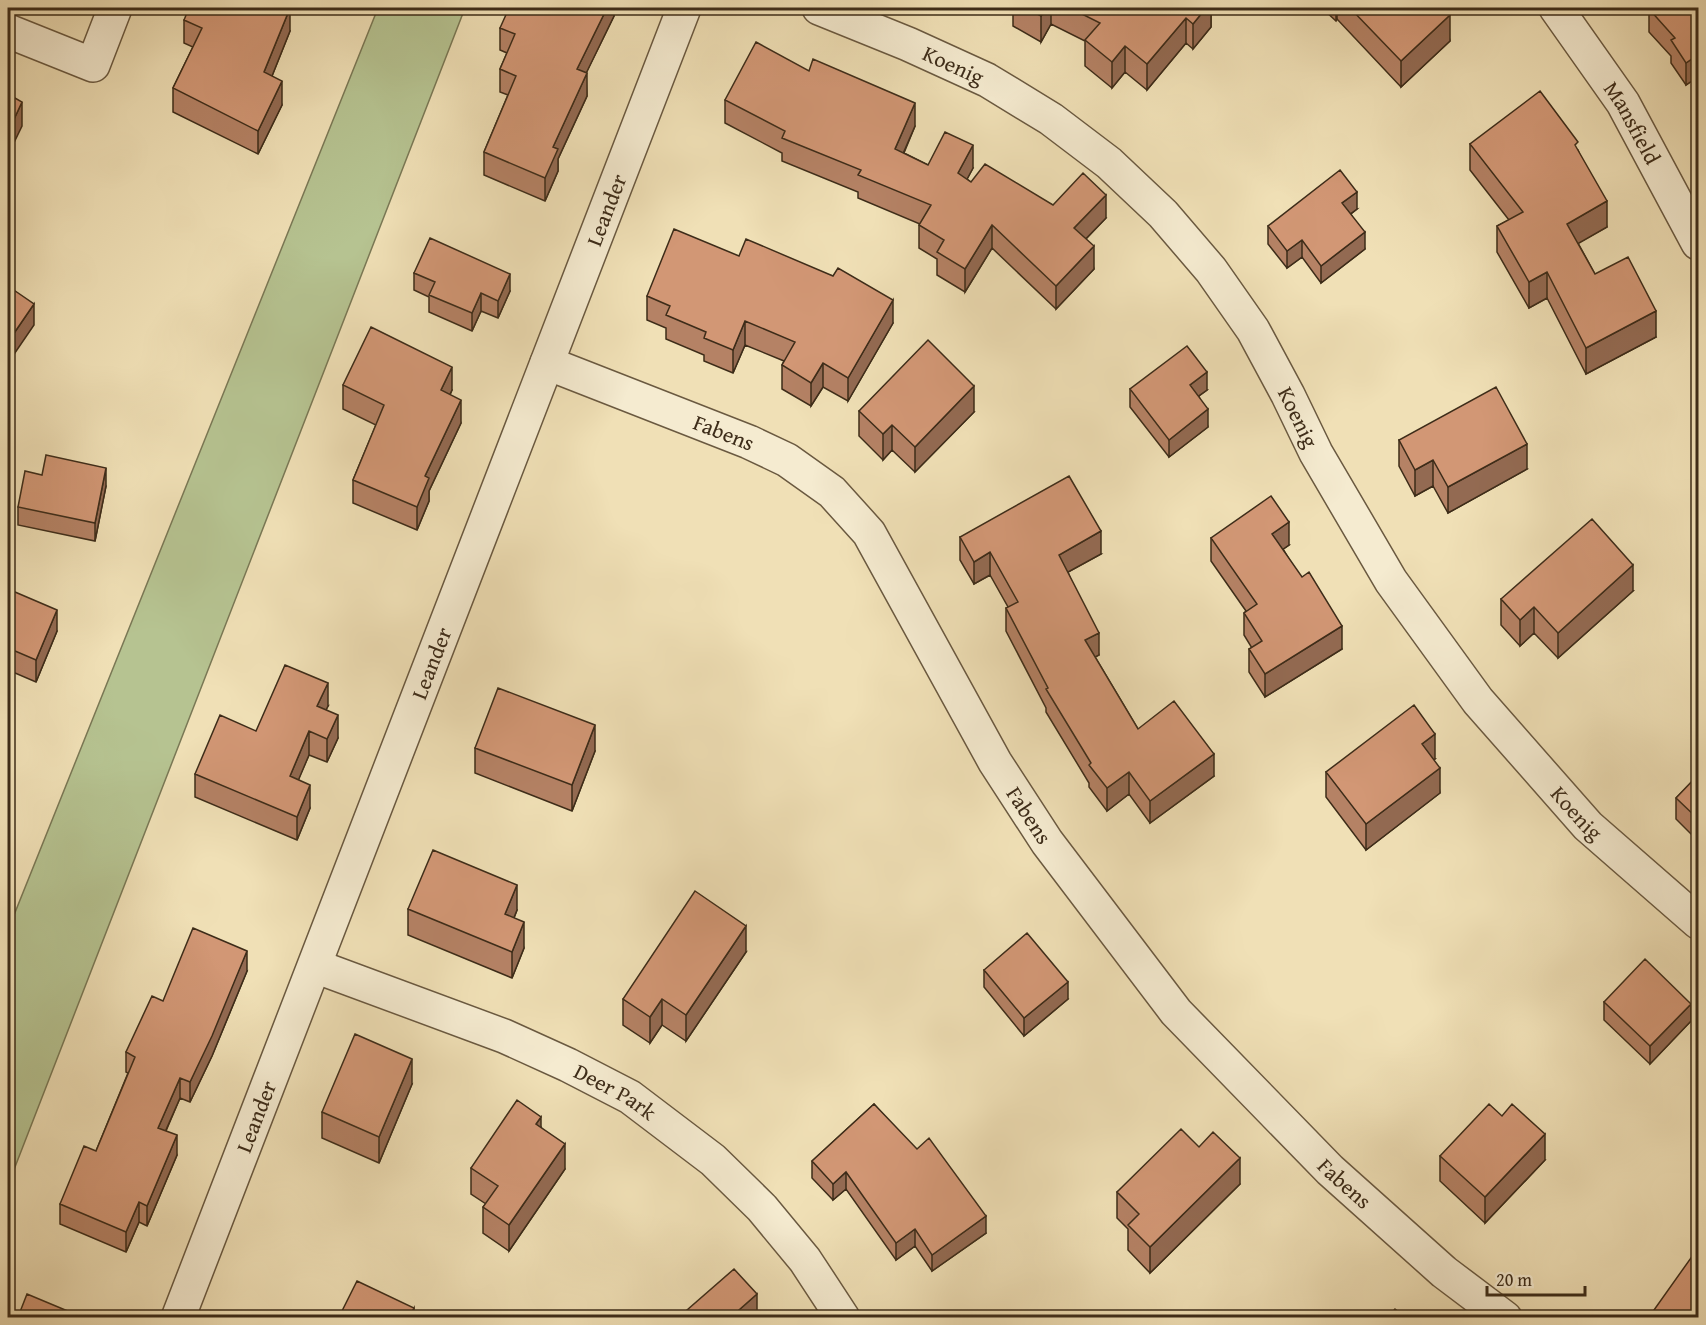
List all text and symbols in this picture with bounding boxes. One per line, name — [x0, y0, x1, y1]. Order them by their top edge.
street label: Koenig — [918, 37, 989, 93]
street label: Mansfield — [1596, 74, 1669, 170]
street label: Leander — [578, 169, 634, 251]
street label: Koenig — [1270, 381, 1327, 453]
street label: Fabens — [689, 406, 760, 458]
street label: Leander — [403, 622, 459, 704]
street label: Koenig — [1543, 778, 1610, 848]
street label: Fabens — [999, 780, 1060, 850]
street label: Deer Park — [569, 1055, 664, 1128]
street label: Leander — [227, 1076, 284, 1157]
street label: Fabens — [1310, 1150, 1379, 1216]
scale bar — [1487, 1259, 1584, 1297]
text: 20 m — [1496, 1266, 1532, 1293]

